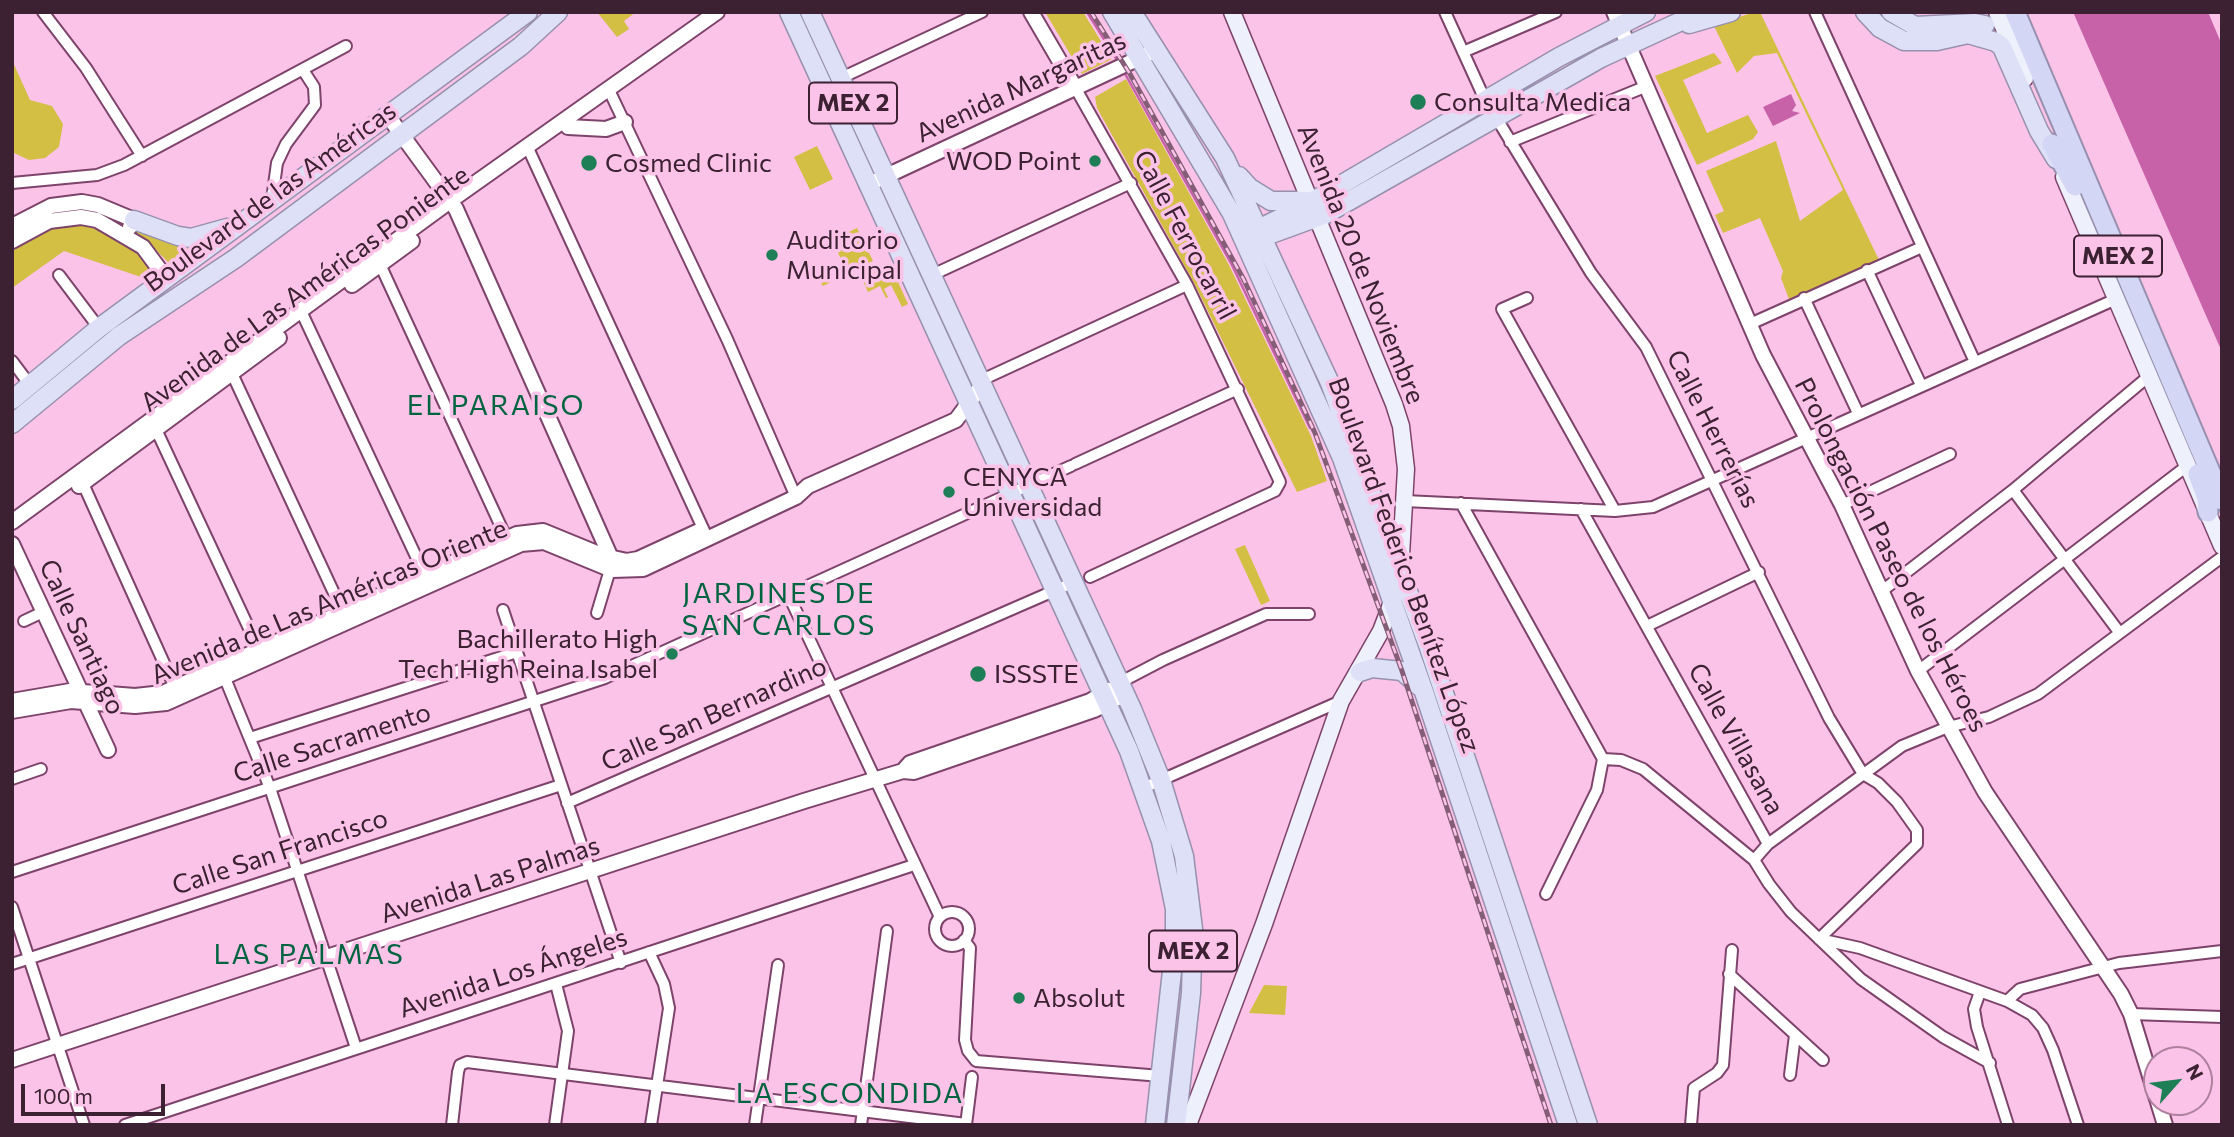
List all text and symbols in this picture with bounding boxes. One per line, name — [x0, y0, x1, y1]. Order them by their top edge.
street label: Avenida Margaritas — [911, 25, 1131, 149]
road number: MEX 2 — [809, 82, 897, 124]
place label: Consulta Medica — [1434, 86, 1631, 118]
marker: Consulta Medica — [1408, 92, 1428, 112]
street label: Boulevard de las Américas — [138, 95, 402, 299]
street label: Avenida 20 de Noviembre — [1291, 120, 1431, 408]
place label: WOD Point — [946, 145, 1081, 177]
street label: Calle Ferrocarril — [1127, 145, 1243, 325]
place label: Cosmed Clinic — [605, 147, 772, 179]
marker: Cosmed Clinic — [579, 153, 599, 173]
marker: WOD Point — [1087, 153, 1103, 169]
street label: Avenida de Las Américas Poniente — [135, 159, 475, 419]
place label: Auditorio Municipal — [786, 224, 902, 286]
road number: MEX 2 — [2074, 235, 2162, 276]
marker: Auditorio Municipal — [764, 247, 780, 263]
street label: Calle Herrerías — [1660, 345, 1766, 513]
street label: Prolongación Paseo de los Héroes — [1788, 372, 1994, 738]
street label: Boulevard Federico Benítez López — [1321, 373, 1487, 757]
district label: EL PARAISO — [408, 389, 584, 423]
place label: CENYCA Universidad — [963, 461, 1102, 522]
marker: CENYCA Universidad — [941, 484, 957, 500]
street label: Avenida de Las Américas Oriente — [146, 513, 512, 691]
street label: Calle Santiago — [32, 555, 132, 719]
district label: JARDINES DE SAN CARLOS — [683, 577, 875, 643]
place label: Bachillerato High Tech High Reina Isabel — [398, 623, 658, 684]
marker: Bachillerato High Tech High Reina Isabel — [664, 646, 680, 662]
street label: Calle San Bernardino — [596, 650, 832, 778]
place label: ISSSTE — [994, 658, 1079, 690]
street label: Calle Villasana — [1681, 658, 1791, 820]
marker: ISSSTE — [968, 664, 988, 684]
street label: Calle Sacramento — [229, 696, 435, 790]
street label: Calle San Francisco — [168, 802, 392, 902]
street label: Avenida Las Palmas — [376, 830, 604, 930]
street label: Avenida Los Ángeles — [395, 921, 631, 1025]
road number: MEX 2 — [1149, 931, 1237, 972]
district label: LAS PALMAS — [215, 938, 403, 972]
place label: Absolut — [1033, 982, 1125, 1014]
marker: Absolut — [1011, 990, 1027, 1006]
north arrow — [2143, 1046, 2213, 1116]
text: N — [2182, 1060, 2209, 1084]
scale bar — [24, 1070, 168, 1114]
district label: LA ESCONDIDA — [737, 1077, 963, 1111]
text: 100 m — [34, 1083, 93, 1108]

